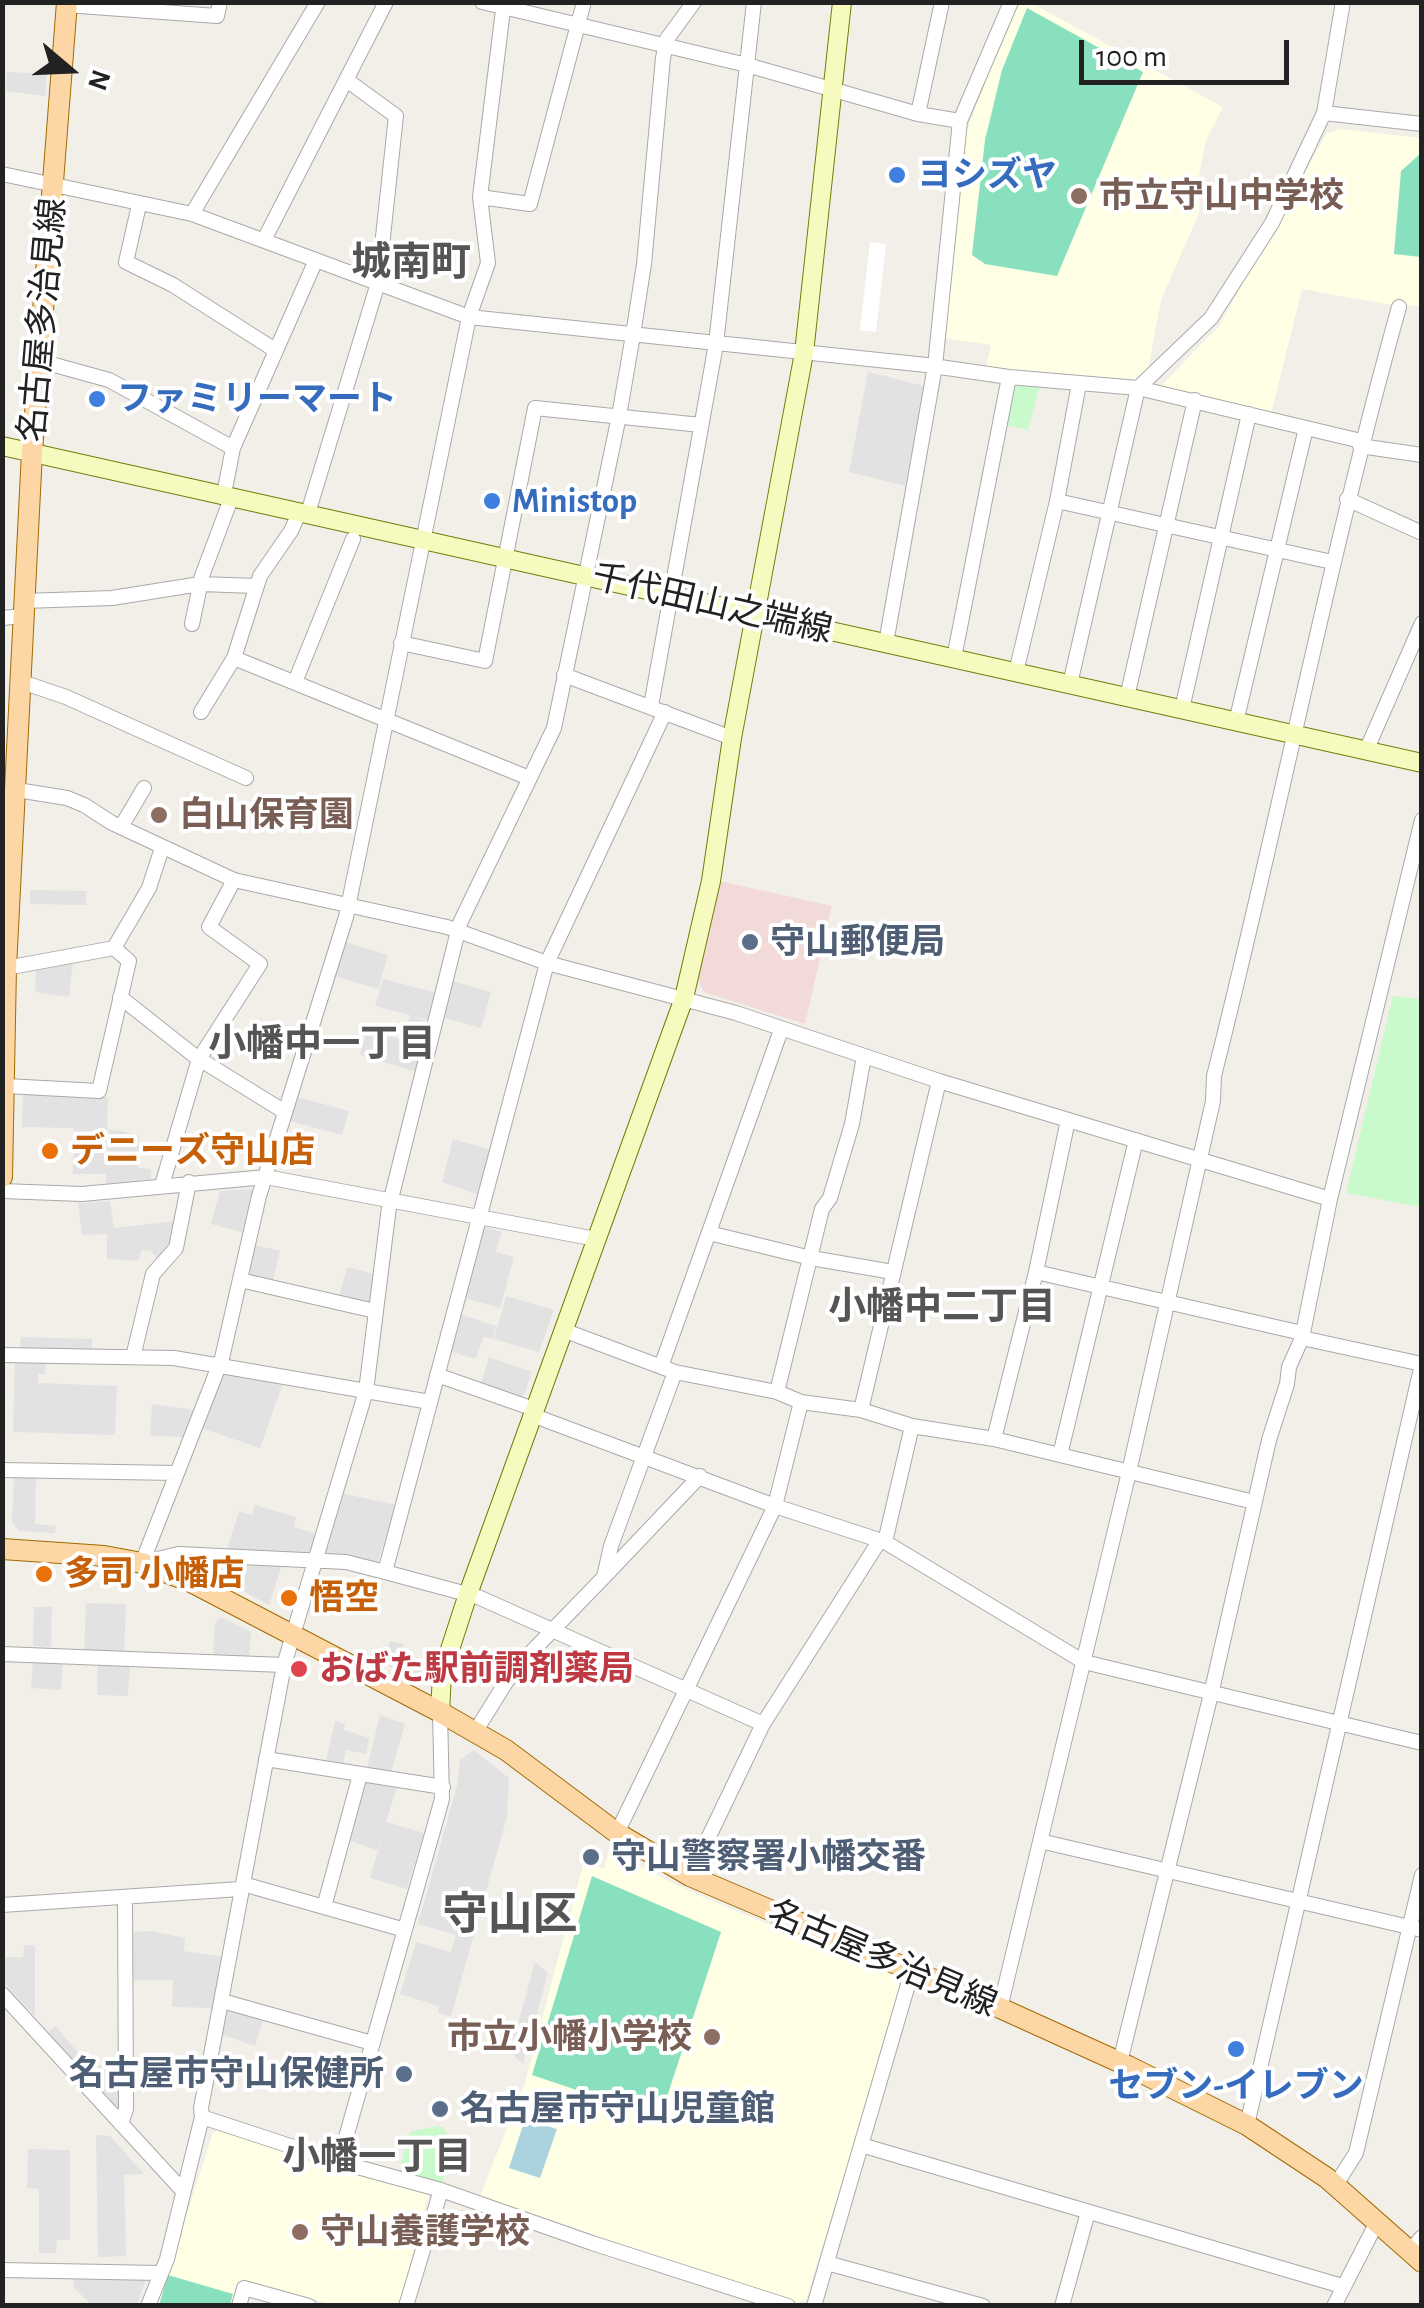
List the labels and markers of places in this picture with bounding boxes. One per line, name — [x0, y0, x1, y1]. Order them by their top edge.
place label: ヨシズヤ — [917, 154, 1057, 196]
marker: ヨシズヤ — [886, 164, 908, 186]
place label: 市立守山中学校 — [1099, 175, 1344, 217]
marker: 市立守山中学校 — [1068, 185, 1090, 207]
place label: ファミリーマート — [117, 378, 397, 420]
marker: ファミリーマート — [86, 388, 108, 410]
place label: Ministop — [512, 480, 637, 522]
marker: Ministop — [481, 490, 503, 512]
place label: 白山保育園 — [179, 794, 354, 836]
marker: 白山保育園 — [148, 804, 170, 826]
place label: 守山郵便局 — [770, 921, 945, 963]
marker: 守山郵便局 — [739, 931, 761, 953]
place label: デニーズ守山店 — [70, 1130, 315, 1172]
marker: デニーズ守山店 — [39, 1140, 61, 1162]
place label: 多司 小幡店 — [64, 1553, 244, 1595]
marker: 多司 小幡店 — [33, 1563, 55, 1585]
place label: 悟空 — [309, 1577, 379, 1619]
marker: 悟空 — [278, 1587, 300, 1609]
place label: おばた駅前調剤薬局 — [319, 1648, 634, 1690]
marker: おばた駅前調剤薬局 — [288, 1658, 310, 1680]
place label: 守山警察署小幡交番 — [611, 1836, 926, 1878]
marker: 守山警察署小幡交番 — [580, 1846, 602, 1868]
place label: 市立小幡小学校 — [447, 2016, 692, 2058]
marker: 市立小幡小学校 — [701, 2026, 723, 2048]
marker: セブン-イレブン — [1225, 2038, 1247, 2060]
place label: 名古屋市守山保健所 — [69, 2053, 384, 2095]
marker: 名古屋市守山保健所 — [393, 2063, 415, 2085]
place label: セブン-イレブン — [1108, 2065, 1364, 2107]
place label: 名古屋市守山児童館 — [460, 2088, 775, 2130]
marker: 名古屋市守山児童館 — [429, 2098, 451, 2120]
place label: 守山養護学校 — [320, 2211, 530, 2253]
marker: 守山養護学校 — [289, 2221, 311, 2243]

